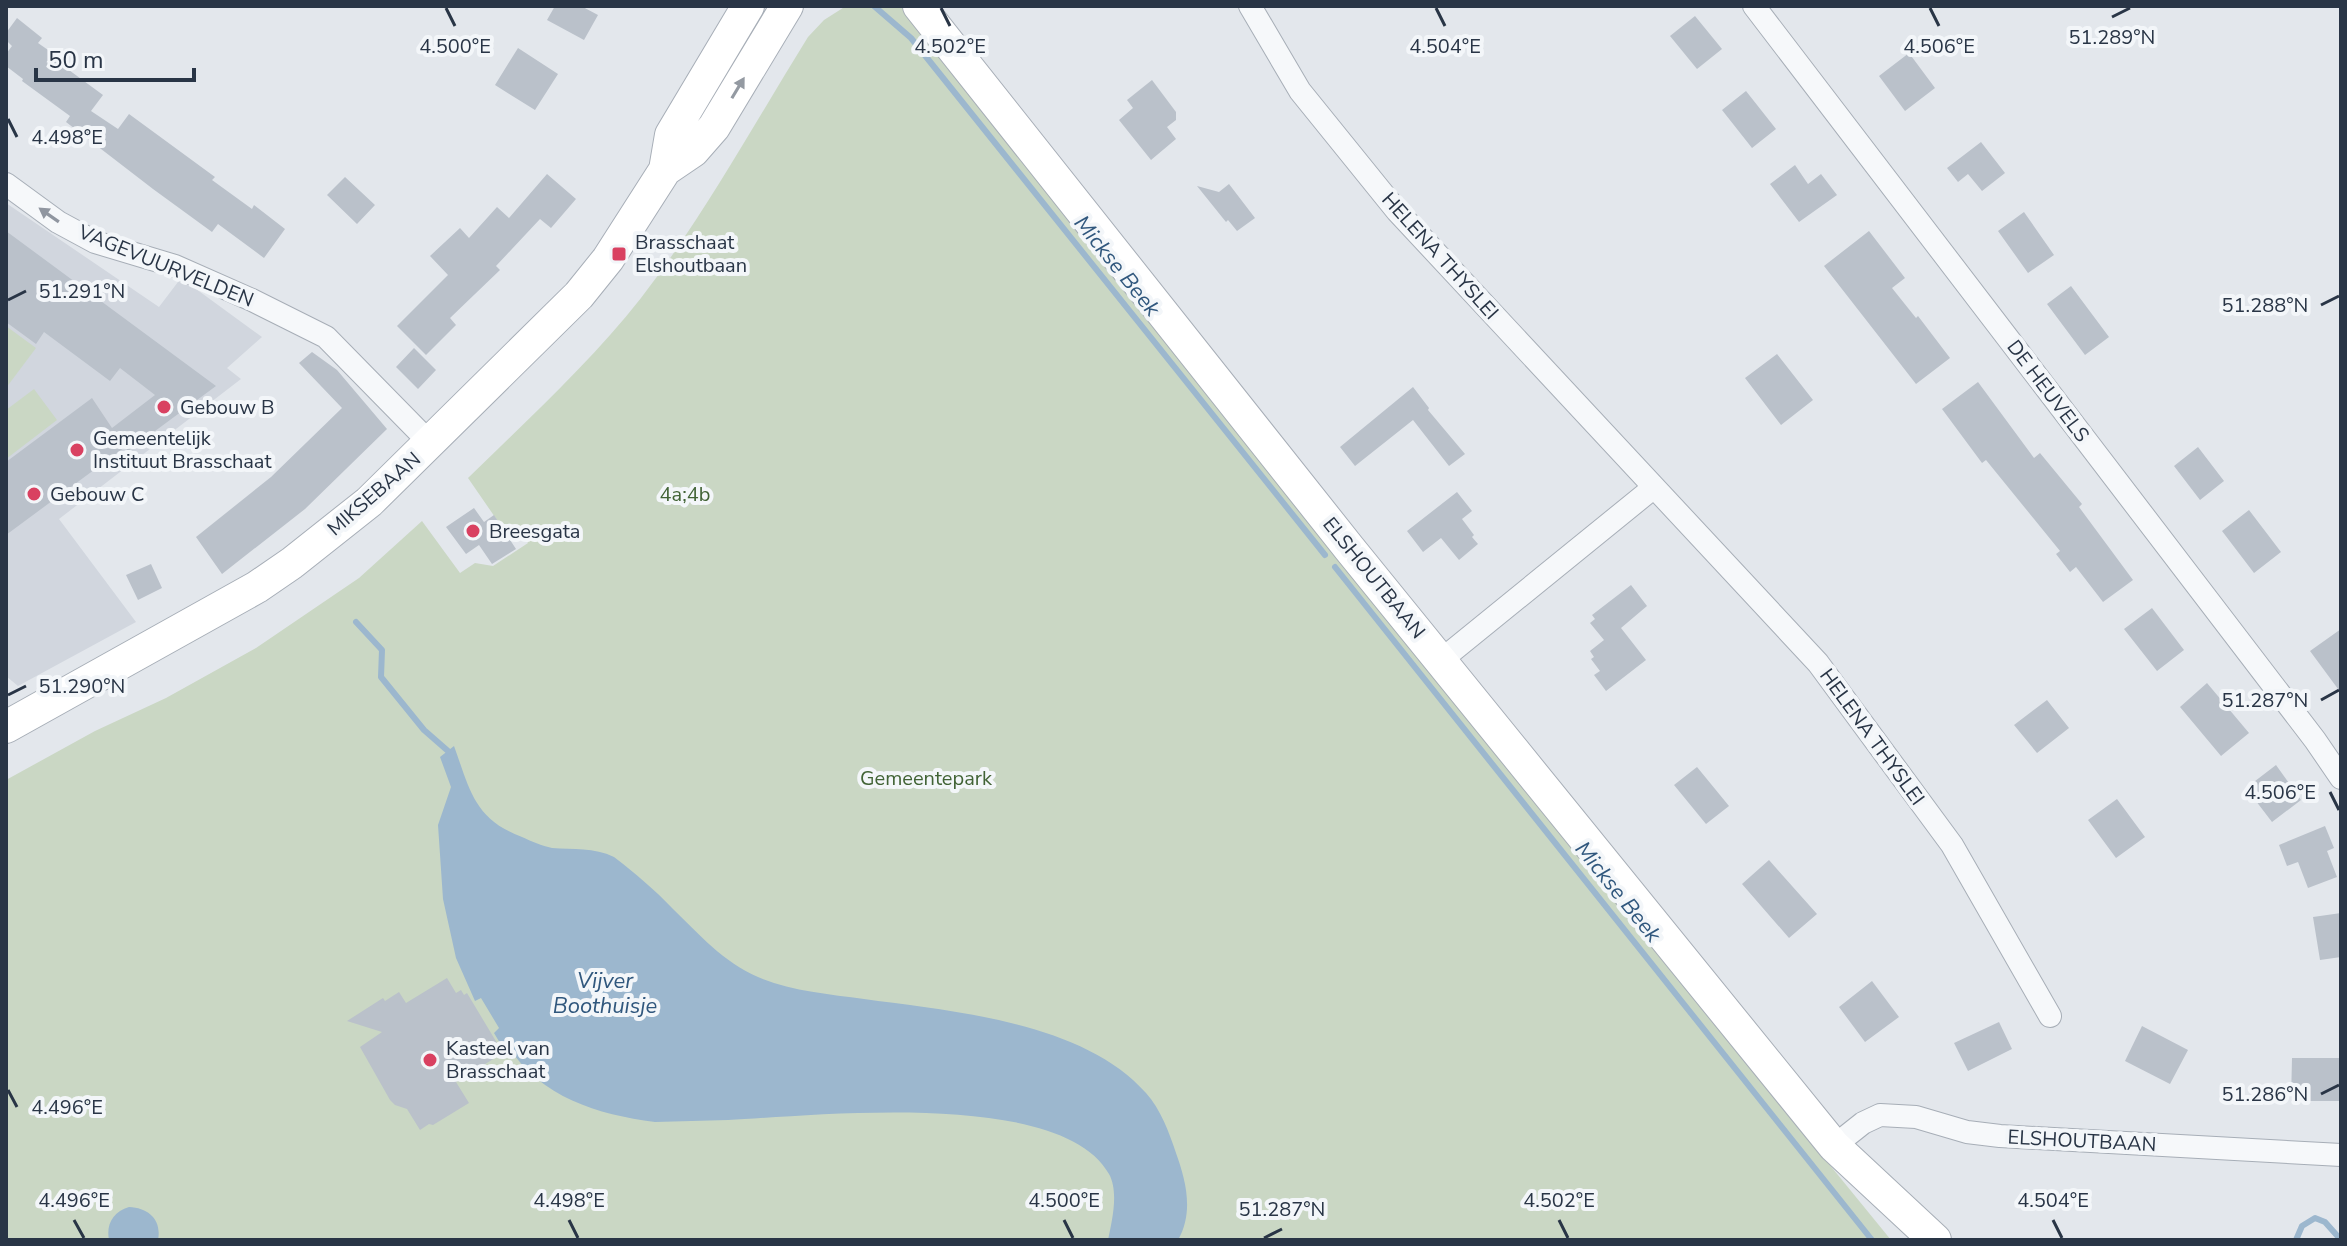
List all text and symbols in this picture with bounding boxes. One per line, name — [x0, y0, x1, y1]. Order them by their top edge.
text: 51.289°N — [2069, 24, 2155, 51]
scale bar — [36, 32, 194, 82]
text: 4.500°E — [419, 33, 491, 60]
text: 4.502°E — [914, 33, 986, 60]
text: 4.504°E — [1409, 33, 1481, 60]
text: 4.506°E — [1903, 33, 1975, 60]
text: 50 m — [48, 44, 104, 76]
one-way arrow — [731, 77, 745, 99]
text: 4.498°E — [31, 124, 103, 151]
street label: HELENA THYSLEI — [1376, 187, 1504, 325]
one-way arrow — [38, 207, 60, 223]
water label: Mickse Beek — [1067, 209, 1168, 324]
street label: VAGEVUURVELDEN — [73, 218, 258, 313]
place label: Brasschaat Elshoutbaan — [635, 229, 747, 279]
marker: Brasschaat Elshoutbaan — [610, 245, 628, 263]
text: 51.291°N — [39, 278, 125, 305]
text: 51.288°N — [2222, 292, 2308, 319]
street label: DE HEUVELS — [2001, 334, 2095, 448]
place label: Gebouw B — [180, 394, 275, 421]
marker: Gebouw B — [155, 398, 173, 416]
place label: Gemeentelijk Instituut Brasschaat — [93, 425, 272, 475]
marker: Gemeentelijk Instituut Brasschaat — [68, 441, 86, 459]
street label: MIKSEBAAN — [322, 446, 426, 542]
place label: Gebouw C — [50, 481, 145, 508]
park label: 4a;4b — [660, 481, 710, 508]
marker: Gebouw C — [25, 485, 43, 503]
street label: ELSHOUTBAAN — [1317, 512, 1431, 644]
place label: Breesgata — [489, 518, 580, 545]
marker: Breesgata — [464, 522, 482, 540]
street label: HELENA THYSLEI — [1813, 663, 1931, 811]
text: 51.290°N — [39, 673, 125, 700]
text: 51.287°N — [2222, 687, 2308, 714]
park label: Gemeentepark — [860, 765, 993, 792]
text: 4.506°E — [2244, 779, 2316, 806]
water label: Mickse Beek — [1568, 835, 1669, 950]
water label: Vijver Boothuisje — [553, 966, 657, 1021]
place label: Kasteel van Brasschaat — [446, 1035, 550, 1085]
marker: Kasteel van Brasschaat — [421, 1051, 439, 1069]
text: 51.286°N — [2222, 1081, 2308, 1108]
text: 4.496°E — [31, 1094, 103, 1121]
street label: ELSHOUTBAAN — [2007, 1124, 2157, 1158]
text: 4.496°E — [38, 1187, 110, 1214]
text: 4.498°E — [533, 1187, 605, 1214]
text: 4.500°E — [1028, 1187, 1100, 1214]
text: 4.502°E — [1523, 1187, 1595, 1214]
text: 4.504°E — [2017, 1187, 2089, 1214]
text: 51.287°N — [1239, 1196, 1325, 1223]

